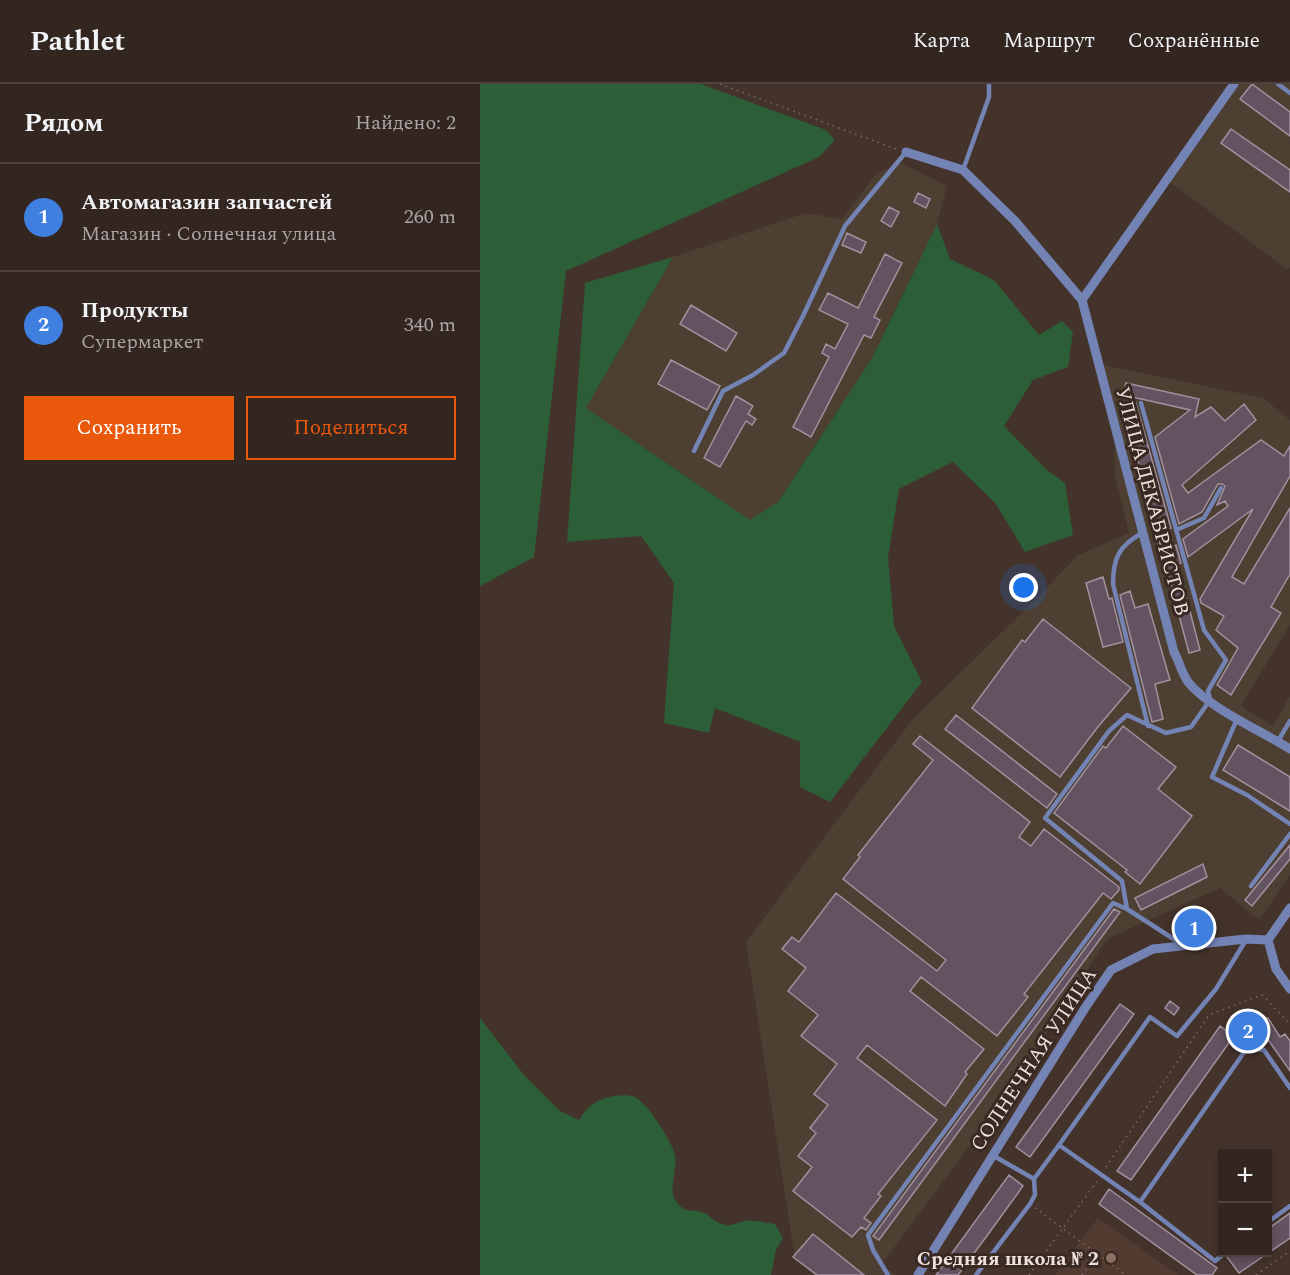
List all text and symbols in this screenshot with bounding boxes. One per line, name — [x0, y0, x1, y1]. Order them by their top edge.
text: Pathlet — [30, 20, 125, 63]
text: Карта — [913, 25, 970, 57]
text: Маршрут — [1003, 25, 1095, 57]
text: Сохранённые — [1128, 25, 1260, 57]
text: Рядом — [24, 103, 104, 143]
text: Найдено: 2 — [355, 108, 456, 138]
text: Автомагазин запчастей — [81, 186, 333, 219]
text: 1 — [38, 202, 49, 232]
text: 260 m — [404, 202, 456, 232]
text: Магазин · Солнечная улица — [81, 219, 336, 249]
text: Продукты — [81, 294, 189, 327]
text: 2 — [38, 310, 49, 340]
text: 340 m — [404, 310, 456, 340]
text: Супермаркет — [81, 327, 203, 357]
street label: УЛИЦА ДЕКАБРИСТОВ — [1107, 384, 1197, 619]
button: Сохранить — [24, 396, 234, 460]
button: Поделиться — [246, 396, 456, 460]
your location — [1009, 573, 1038, 602]
pin: 1 — [1174, 906, 1214, 950]
street label: СОЛНЕЧНАЯ УЛИЦА — [963, 962, 1105, 1157]
pin: 2 — [1228, 1008, 1268, 1054]
map controls — [1218, 1149, 1272, 1257]
button: + — [1218, 1149, 1272, 1203]
button: − — [1218, 1203, 1272, 1257]
place label: Средняя школа № 2 — [917, 1244, 1099, 1274]
marker: Средняя школа № 2 — [1104, 1251, 1118, 1265]

